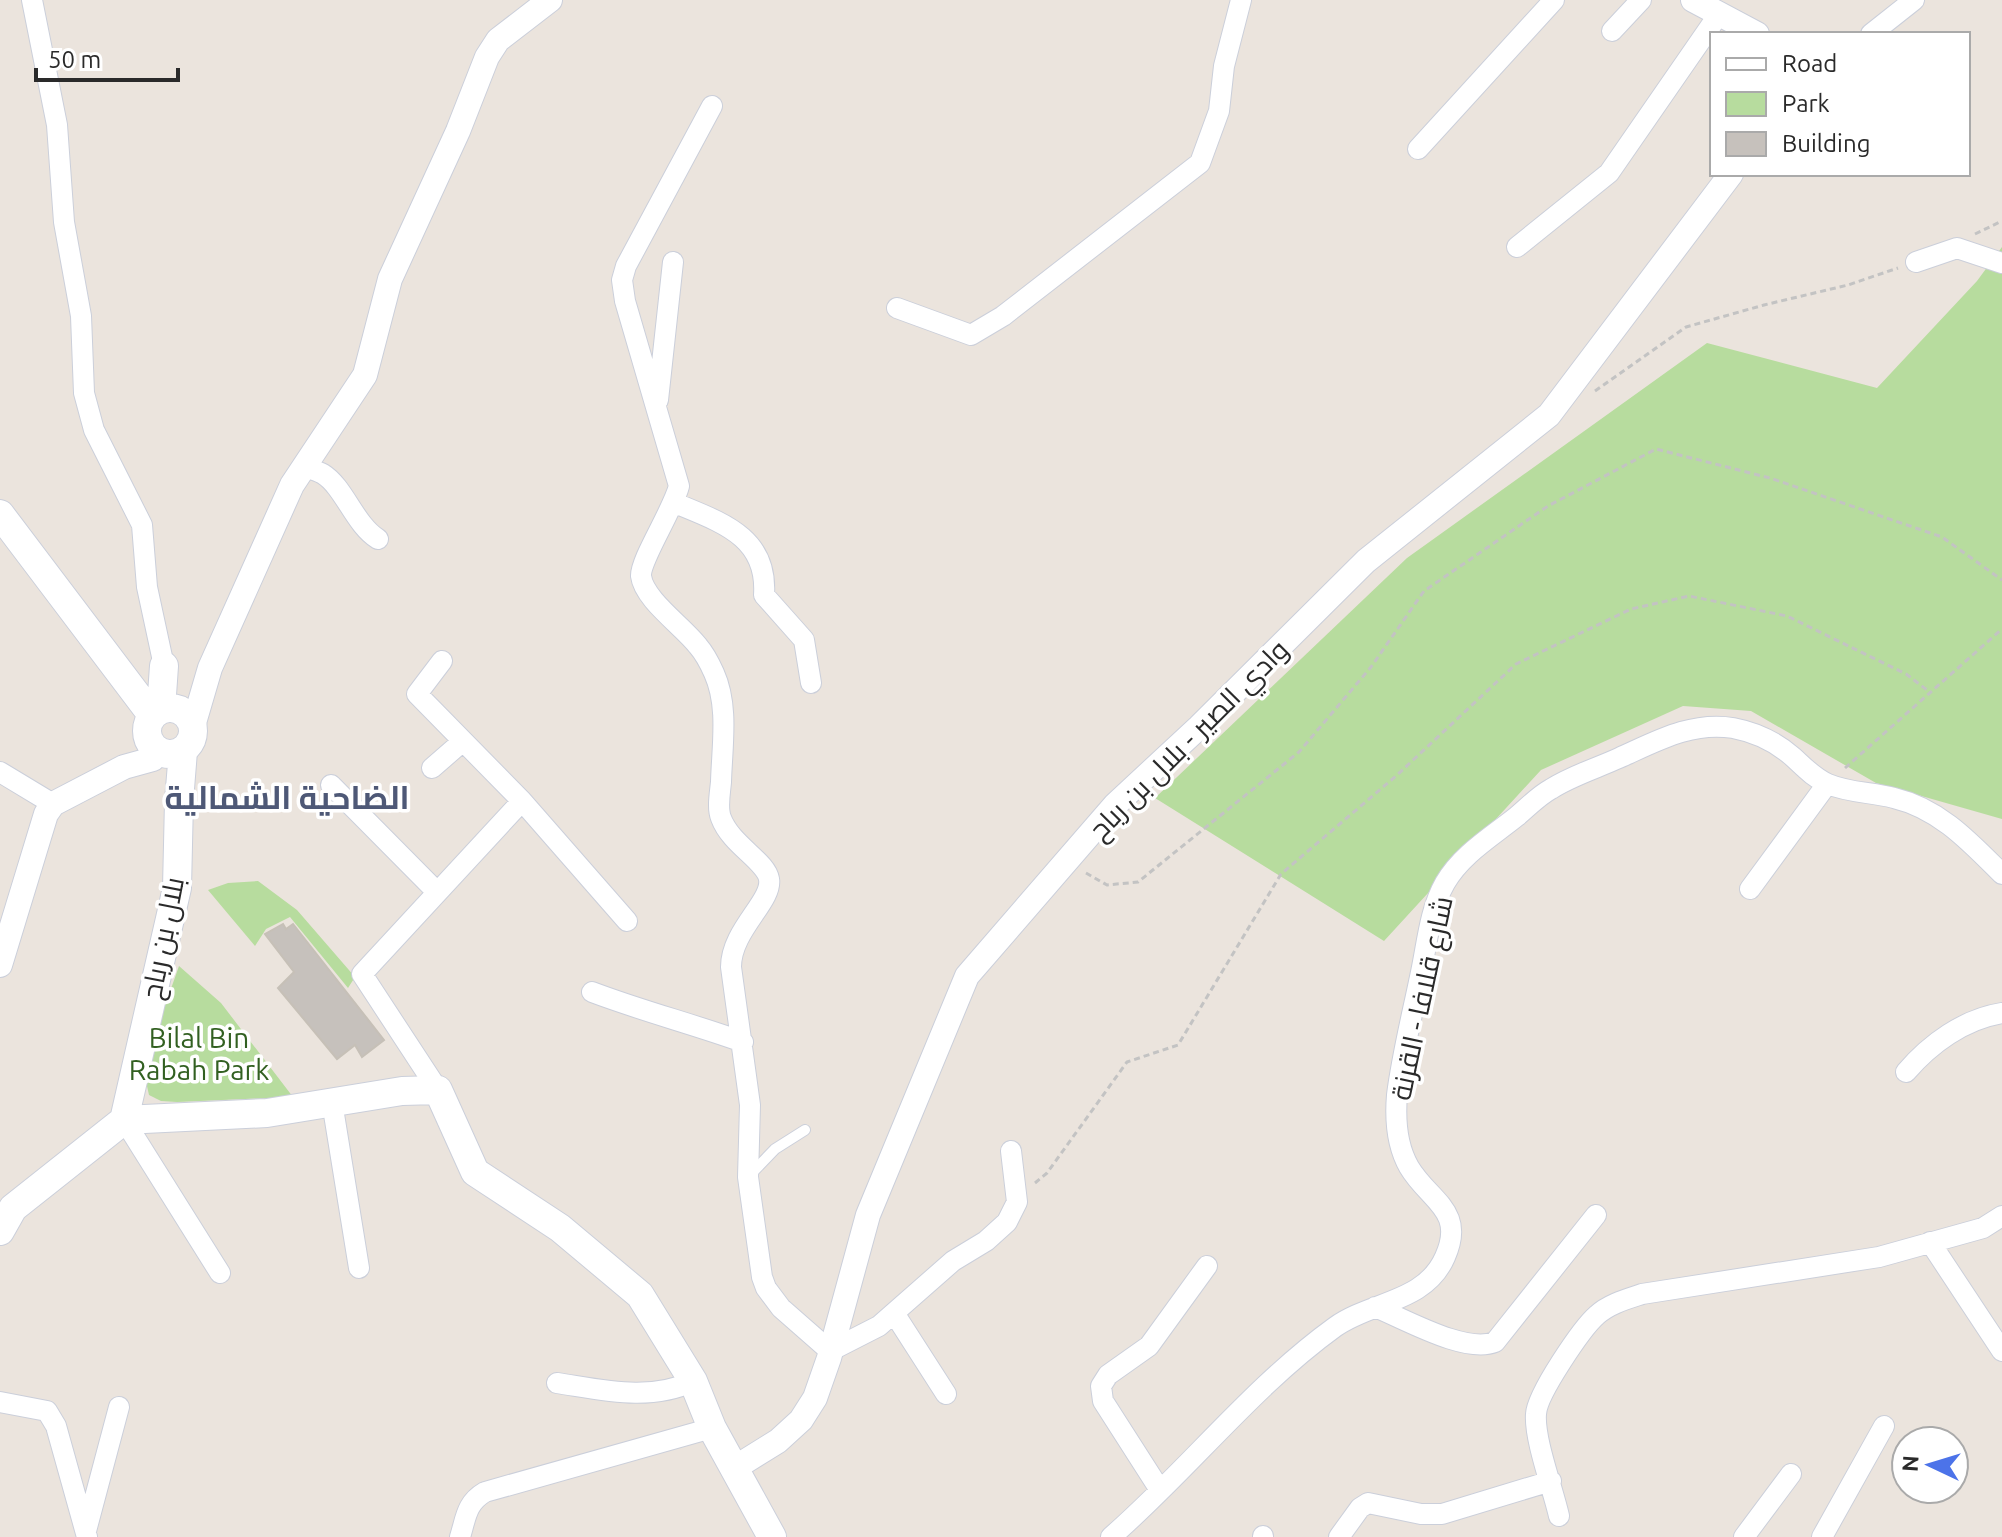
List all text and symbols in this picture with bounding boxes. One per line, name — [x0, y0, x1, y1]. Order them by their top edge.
scale bar — [36, 32, 178, 82]
legend — [1710, 32, 1970, 176]
text: 50 m — [48, 46, 101, 73]
text: Road — [1782, 50, 1837, 77]
text: Park — [1782, 90, 1830, 117]
text: Building — [1782, 130, 1870, 157]
street label: وادي الصير - بلال بن رباح — [1082, 633, 1299, 850]
district label: الضاحية الشمالية — [164, 779, 410, 816]
street label: بلال بن رباح — [135, 874, 193, 1003]
street label: شارع قلافا - القرنة — [1384, 893, 1462, 1104]
park label: Bilal Bin Rabah Park — [129, 1022, 269, 1085]
north arrow — [1890, 1425, 1970, 1505]
text: N — [1897, 1455, 1923, 1473]

